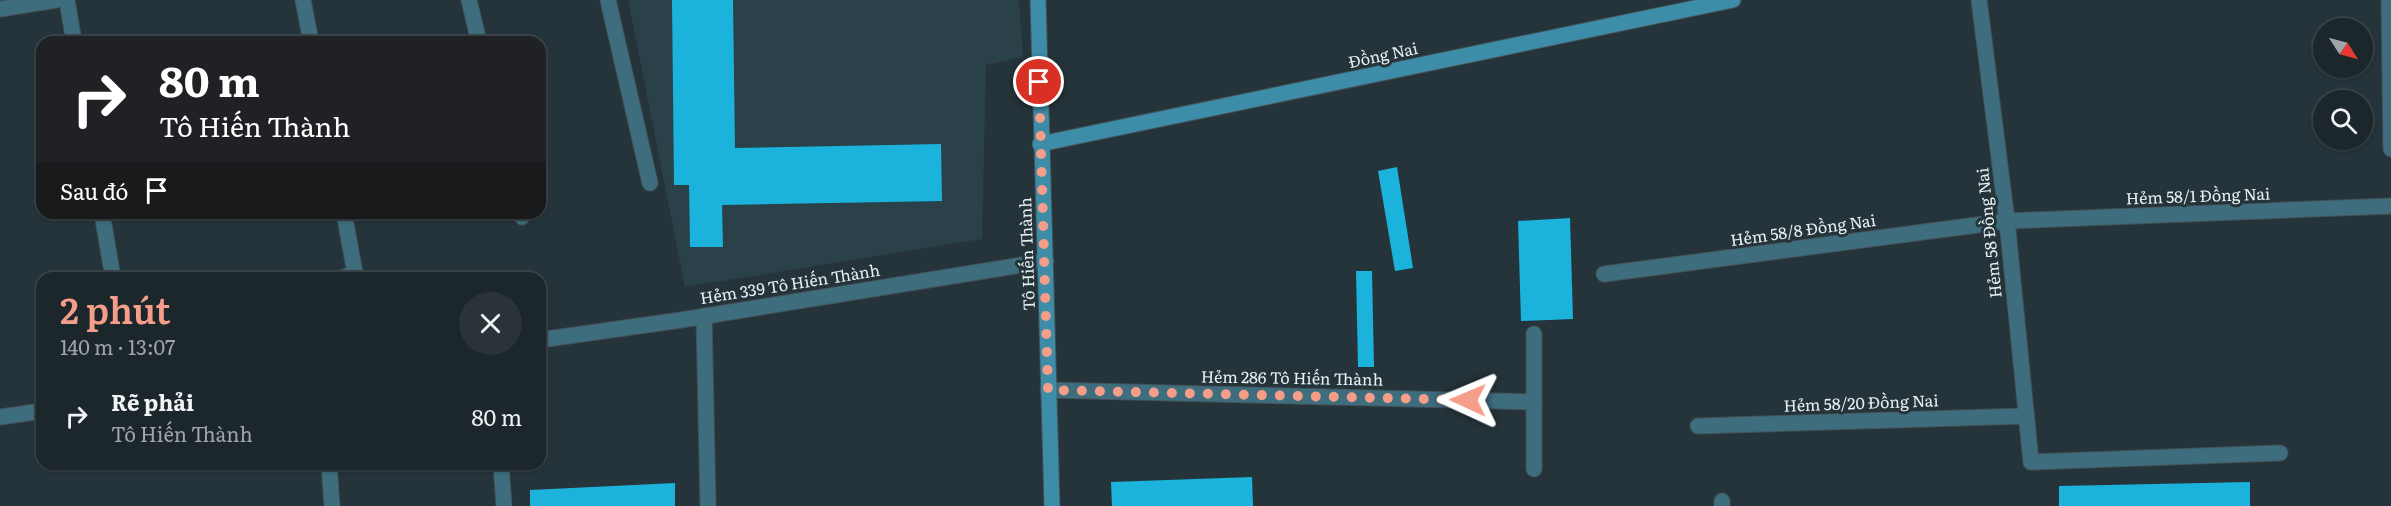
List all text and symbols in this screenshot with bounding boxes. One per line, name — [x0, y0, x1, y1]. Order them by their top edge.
north arrow — [2313, 18, 2373, 78]
map controls — [2313, 18, 2373, 150]
street label: Đồng Nai — [1346, 35, 1420, 73]
text: 80 m — [159, 48, 260, 110]
pin — [1013, 56, 1064, 107]
icon: right — [60, 60, 138, 138]
icon: arrive — [1022, 65, 1055, 98]
button: search — [2313, 90, 2373, 150]
text: Tô Hiến Thành — [159, 105, 350, 145]
street label: Hẻm 58 Đồng Nai — [1969, 167, 2007, 299]
text: Sau đó — [60, 174, 128, 207]
icon: arrive — [140, 174, 173, 207]
street label: Hẻm 58/1 Đồng Nai — [2125, 180, 2271, 210]
street label: Tô Hiến Thành — [1012, 197, 1040, 311]
street label: Hẻm 58/8 Đồng Nai — [1729, 207, 1877, 251]
street label: Hẻm 339 Tô Hiến Thành — [698, 257, 882, 309]
text: 2 phút — [60, 282, 170, 335]
button: close — [459, 292, 522, 355]
text: 140 m · 13:07 — [60, 331, 175, 361]
street label: Hẻm 286 Tô Hiến Thành — [1201, 363, 1384, 391]
position arrow — [1436, 368, 1500, 432]
text: Rẽ phải — [111, 385, 194, 418]
street label: Hẻm 58/20 Đồng Nai — [1783, 387, 1939, 417]
icon: right — [60, 400, 93, 433]
text: 80 m — [471, 400, 522, 433]
text: Tô Hiến Thành — [111, 418, 253, 448]

